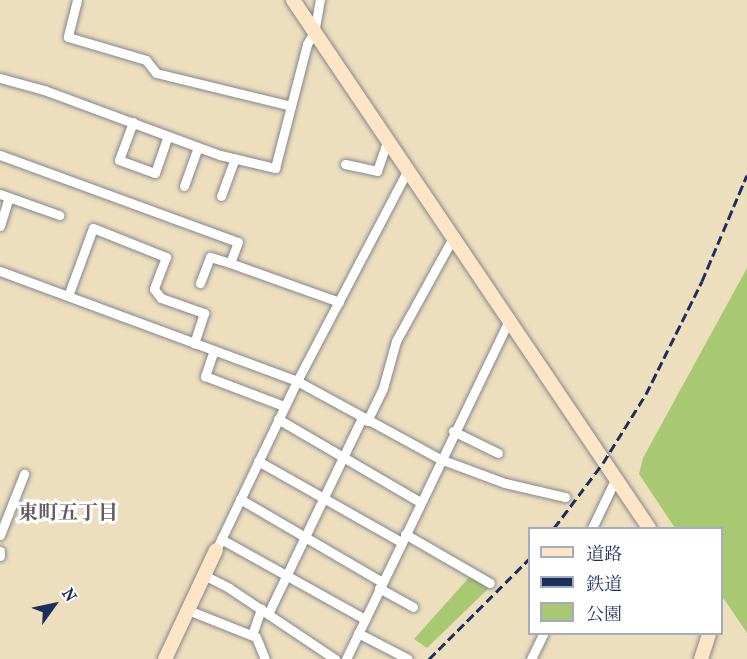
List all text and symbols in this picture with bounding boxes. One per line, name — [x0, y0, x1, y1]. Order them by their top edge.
district label: 東町五丁目 — [18, 500, 118, 524]
legend — [528, 527, 723, 635]
text: 道路 — [586, 544, 622, 565]
text: 鉄道 — [586, 574, 622, 595]
north arrow — [24, 575, 84, 635]
text: N — [58, 585, 81, 605]
text: 公園 — [586, 604, 622, 625]

